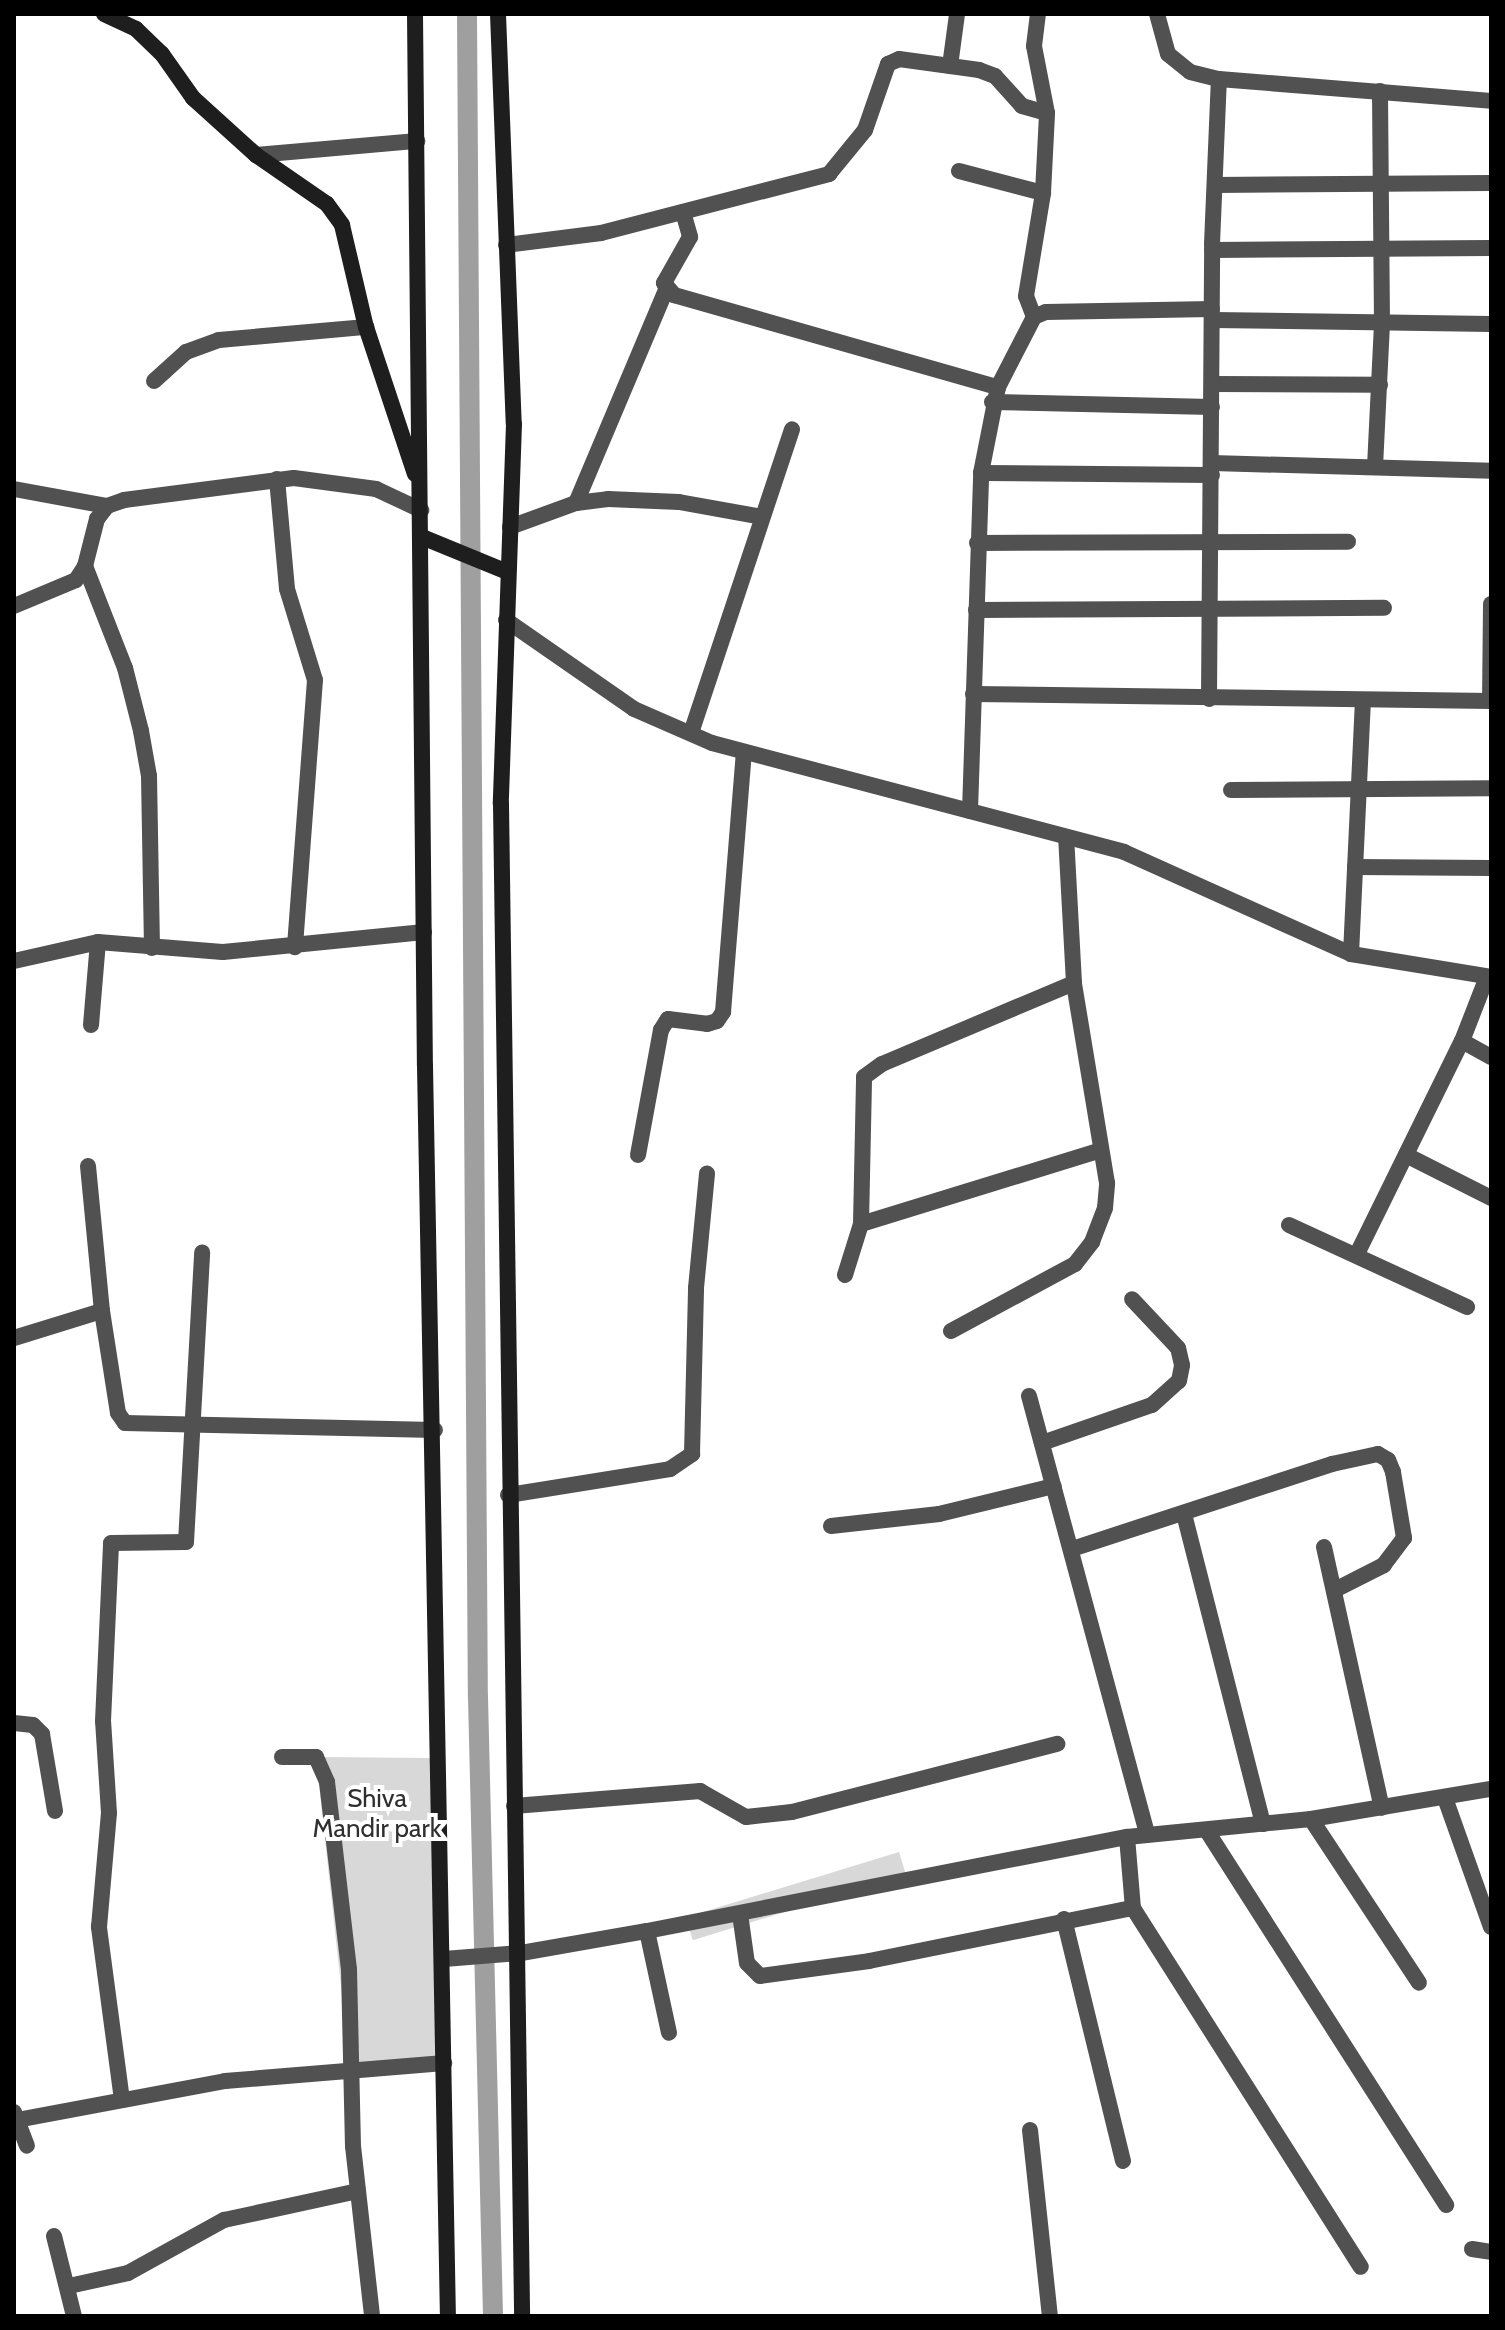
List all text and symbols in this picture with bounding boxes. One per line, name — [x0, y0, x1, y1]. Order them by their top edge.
park label: Shiva Mandir park — [313, 1783, 441, 1844]

